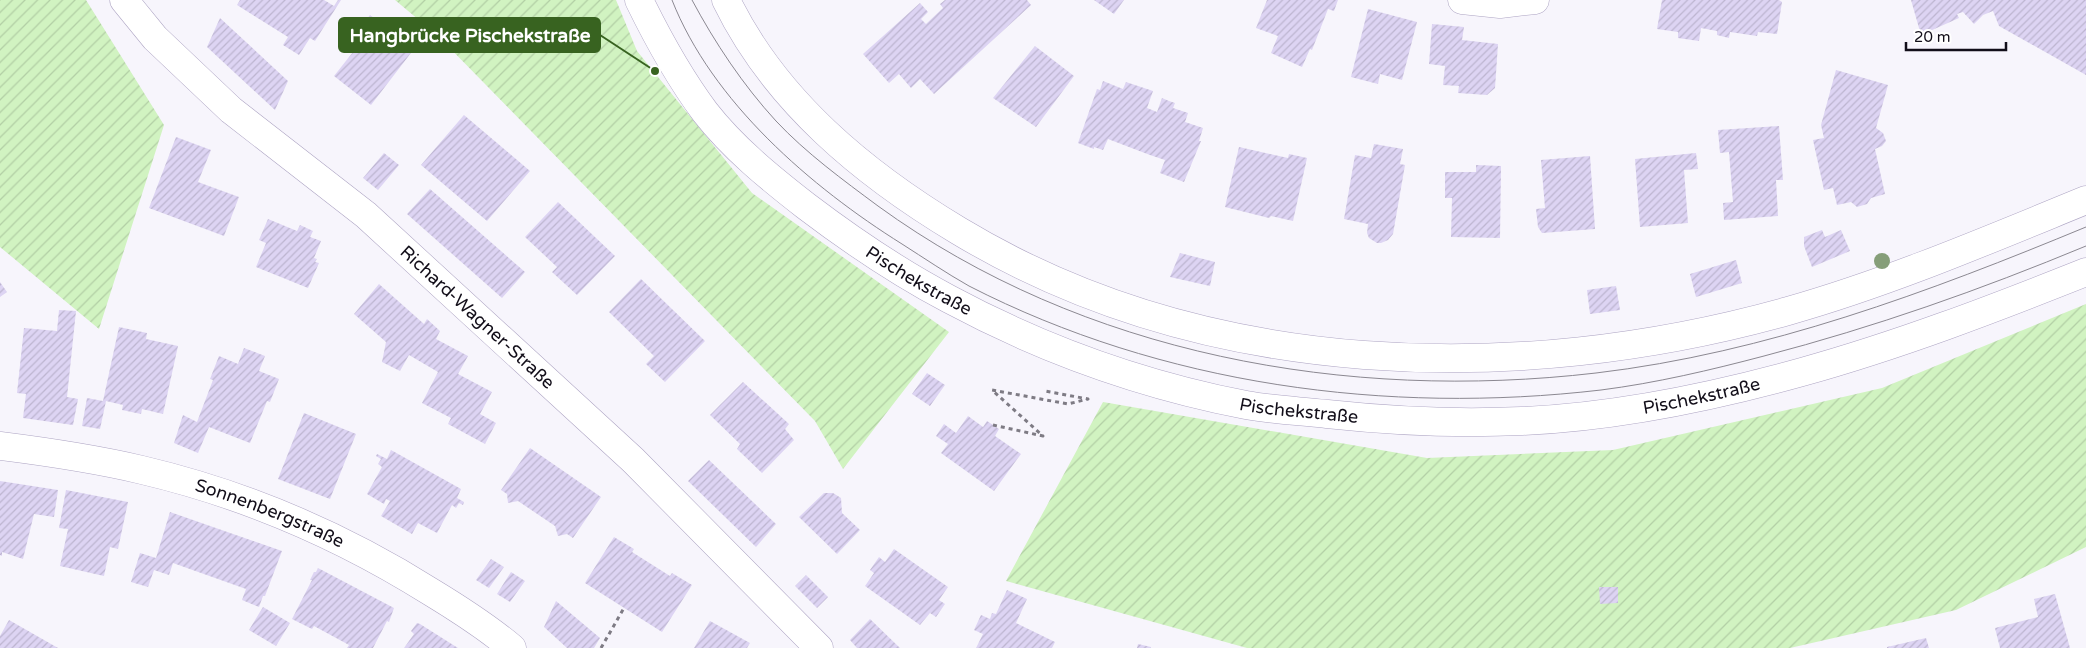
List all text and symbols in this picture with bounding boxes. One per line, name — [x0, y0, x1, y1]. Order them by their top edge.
callout: Hangbrücke Pischekstraße — [339, 18, 600, 52]
scale bar — [1906, 20, 2006, 52]
text: Hangbrücke Pischekstraße — [349, 25, 591, 48]
text: 20 m — [1914, 28, 1951, 46]
street label: Richard-Wagner-Straße — [396, 241, 559, 394]
street label: Pischekstraße — [862, 241, 976, 320]
street label: Pischekstraße — [1641, 373, 1762, 419]
street label: Pischekstraße — [1238, 393, 1359, 428]
street label: Sonnenbergstraße — [193, 474, 348, 553]

